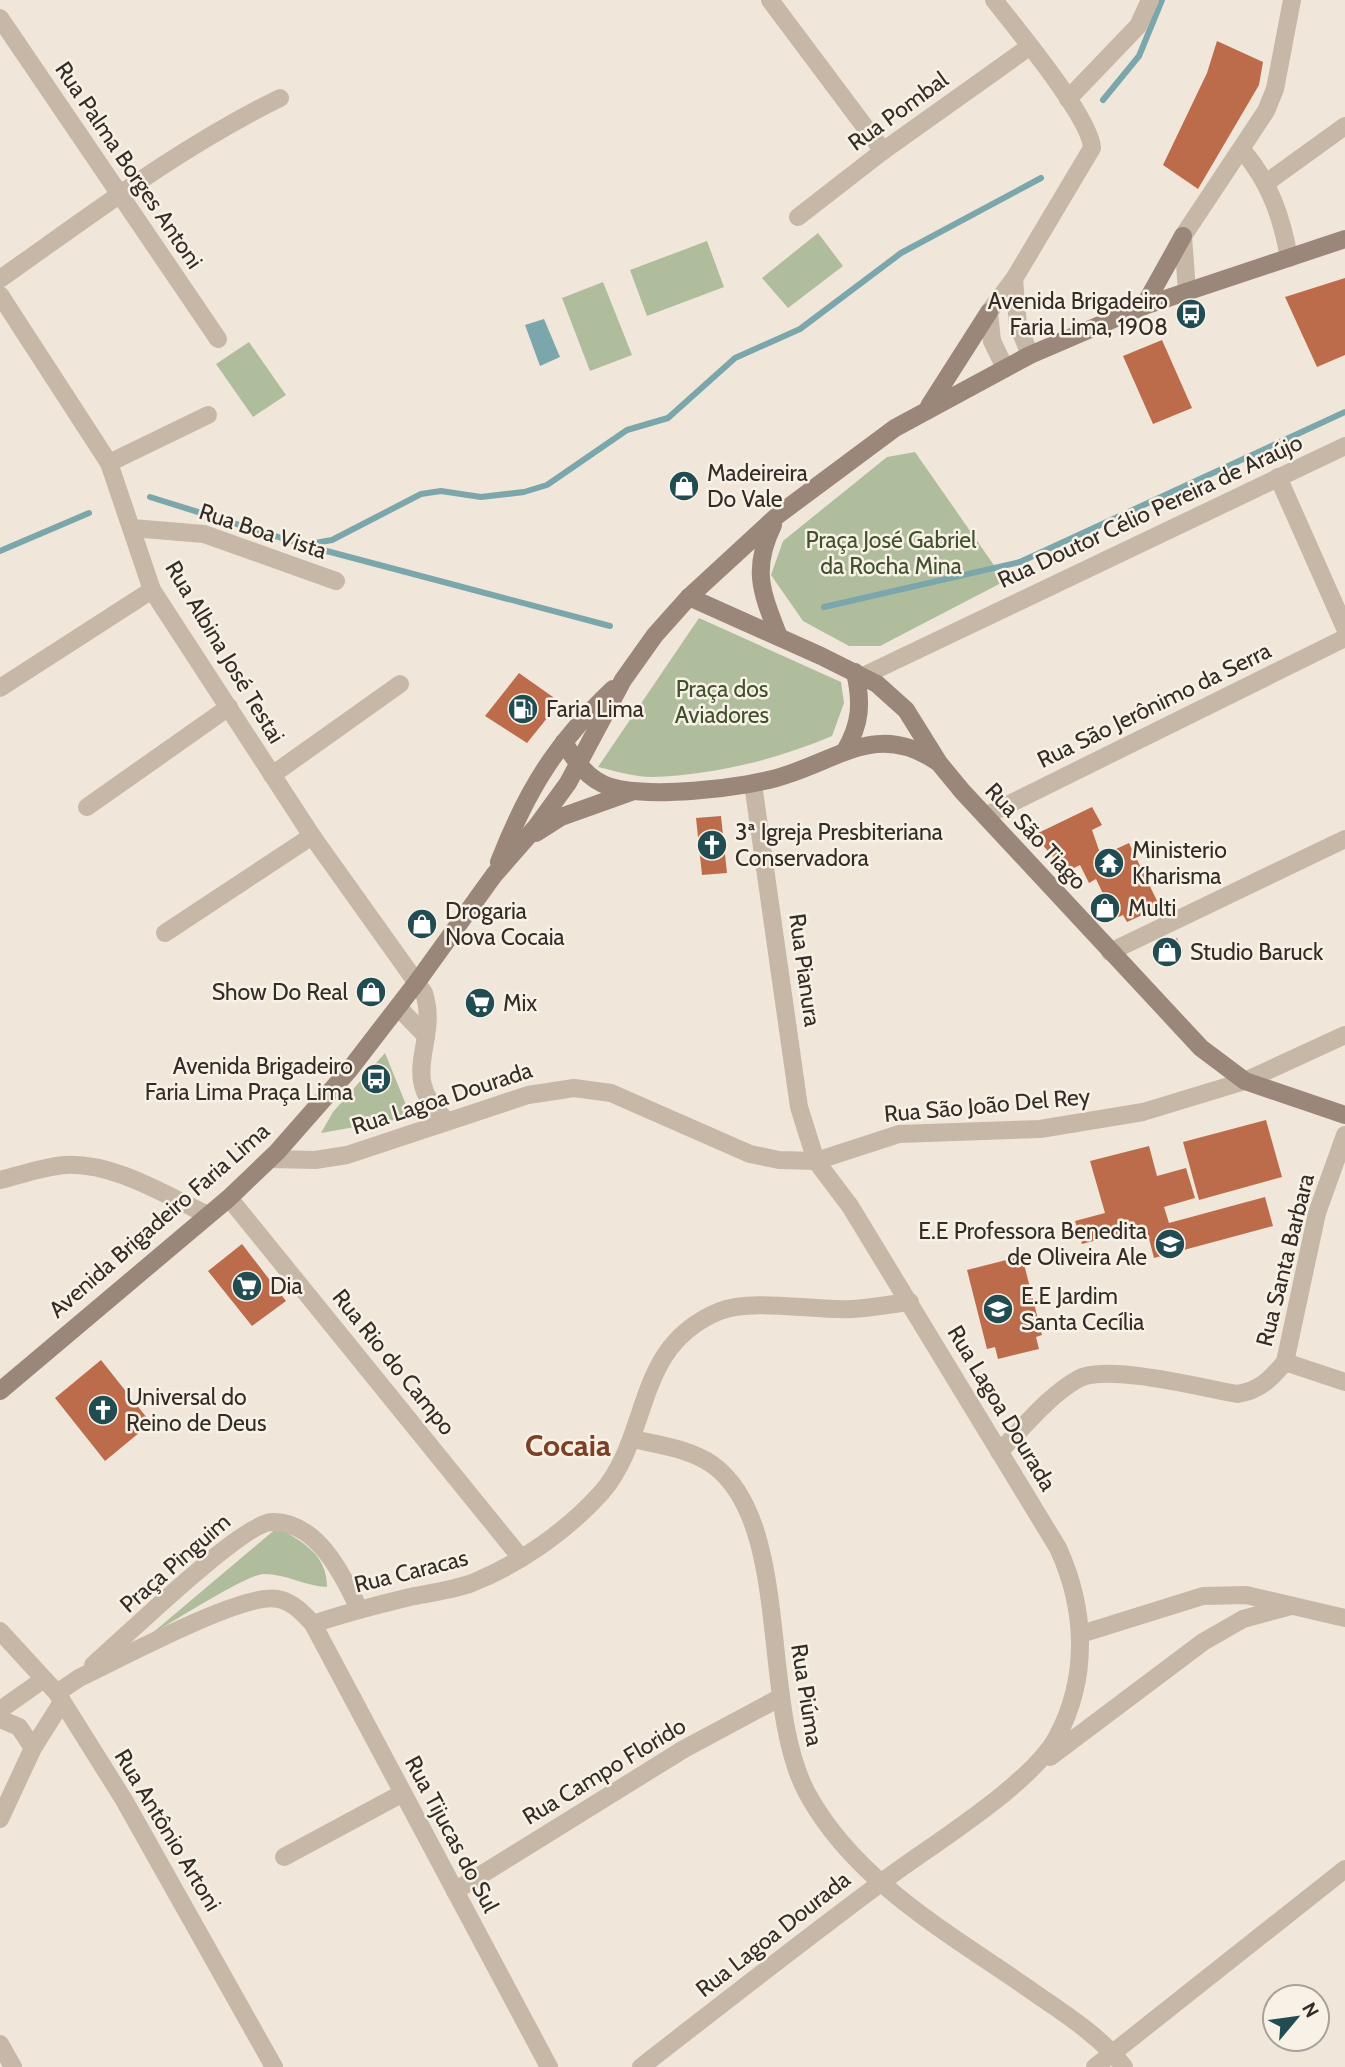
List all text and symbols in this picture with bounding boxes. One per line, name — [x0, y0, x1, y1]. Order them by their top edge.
street label: Rua Palma Borges Antoni — [49, 56, 209, 274]
street label: Rua Pombal — [843, 65, 954, 157]
place label: Avenida Brigadeiro Faria Lima, 1908 — [988, 287, 1168, 341]
bus stop icon: Avenida Brigadeiro Faria Lima, 1908 — [1174, 297, 1208, 331]
street label: Rua Doutor Célio Pereira de Araújo — [993, 428, 1307, 594]
place label: Madeireira Do Vale — [707, 459, 808, 513]
shop icon: Madeireira Do Vale — [667, 469, 701, 503]
street label: Rua Boa Vista — [196, 497, 330, 565]
park label: Praça José Gabriel da Rocha Mina — [805, 526, 977, 580]
street label: Rua Albina José Testai — [159, 556, 291, 748]
street label: Rua São Jerônimo da Serra — [1033, 636, 1275, 774]
park label: Praça dos Aviadores — [675, 675, 769, 729]
fuel station icon: Faria Lima — [506, 692, 540, 726]
place label: Faria Lima — [546, 695, 644, 723]
street label: Rua São Tiago — [979, 777, 1093, 895]
place label: 3ª Igreja Presbiteriana Conservadora — [735, 818, 943, 872]
church icon: 3ª Igreja Presbiteriana Conservadora — [695, 828, 729, 862]
place label: Ministerio Kharisma — [1132, 836, 1227, 890]
temple icon: Ministerio Kharisma — [1092, 846, 1126, 880]
shop icon: Multi — [1088, 891, 1122, 925]
place label: Multi — [1128, 894, 1176, 922]
place label: Drogaria Nova Cocaia — [445, 897, 565, 951]
shop icon: Drogaria Nova Cocaia — [405, 907, 439, 941]
street label: Rua Pianura — [783, 912, 827, 1028]
shop icon: Studio Baruck — [1150, 935, 1184, 969]
place label: Studio Baruck — [1190, 938, 1324, 966]
shop icon: Show Do Real — [354, 975, 388, 1009]
place label: Show Do Real — [212, 978, 349, 1006]
supermarket icon: Mix — [463, 986, 497, 1020]
place label: Mix — [503, 989, 537, 1017]
place label: Avenida Brigadeiro Faria Lima Praça Lima — [145, 1052, 353, 1106]
street label: Rua Lagoa Dourada — [348, 1056, 536, 1140]
bus stop icon: Avenida Brigadeiro Faria Lima Praça Lima — [359, 1062, 393, 1096]
street label: Rua São João Del Rey — [883, 1082, 1092, 1128]
street label: Avenida Brigadeiro Faria Lima — [43, 1117, 275, 1323]
street label: Rua Santa Barbara — [1250, 1171, 1320, 1349]
place label: E.E Professora Benedita de Oliveira Ale — [918, 1217, 1147, 1271]
school or university icon: E.E Professora Benedita de Oliveira Ale — [1153, 1227, 1187, 1261]
supermarket icon: Dia — [230, 1269, 264, 1303]
place label: Dia — [270, 1272, 302, 1300]
place label: E.E Jardim Santa Cecília — [1021, 1282, 1144, 1336]
street label: Rua Rio do Campo — [327, 1283, 461, 1441]
school or university icon: E.E Jardim Santa Cecília — [981, 1292, 1015, 1326]
street label: Rua Lagoa Dourada — [942, 1320, 1062, 1496]
place label: Universal do Reino de Deus — [126, 1383, 266, 1437]
church icon: Universal do Reino de Deus — [86, 1393, 120, 1427]
district label: Cocaia — [525, 1427, 611, 1464]
street label: Praça Pinguim — [114, 1507, 236, 1619]
street label: Rua Caracas — [351, 1543, 471, 1599]
street label: Rua Piúma — [785, 1642, 829, 1748]
street label: Rua Campo Florido — [517, 1711, 691, 1831]
street label: Rua Antônio Artoni — [109, 1744, 227, 1916]
street label: Rua Tijucas do Sul — [399, 1751, 505, 1918]
street label: Rua Lagoa Dourada — [690, 1865, 856, 2003]
north arrow — [1261, 1983, 1331, 2053]
text: N — [1297, 1999, 1324, 2021]

